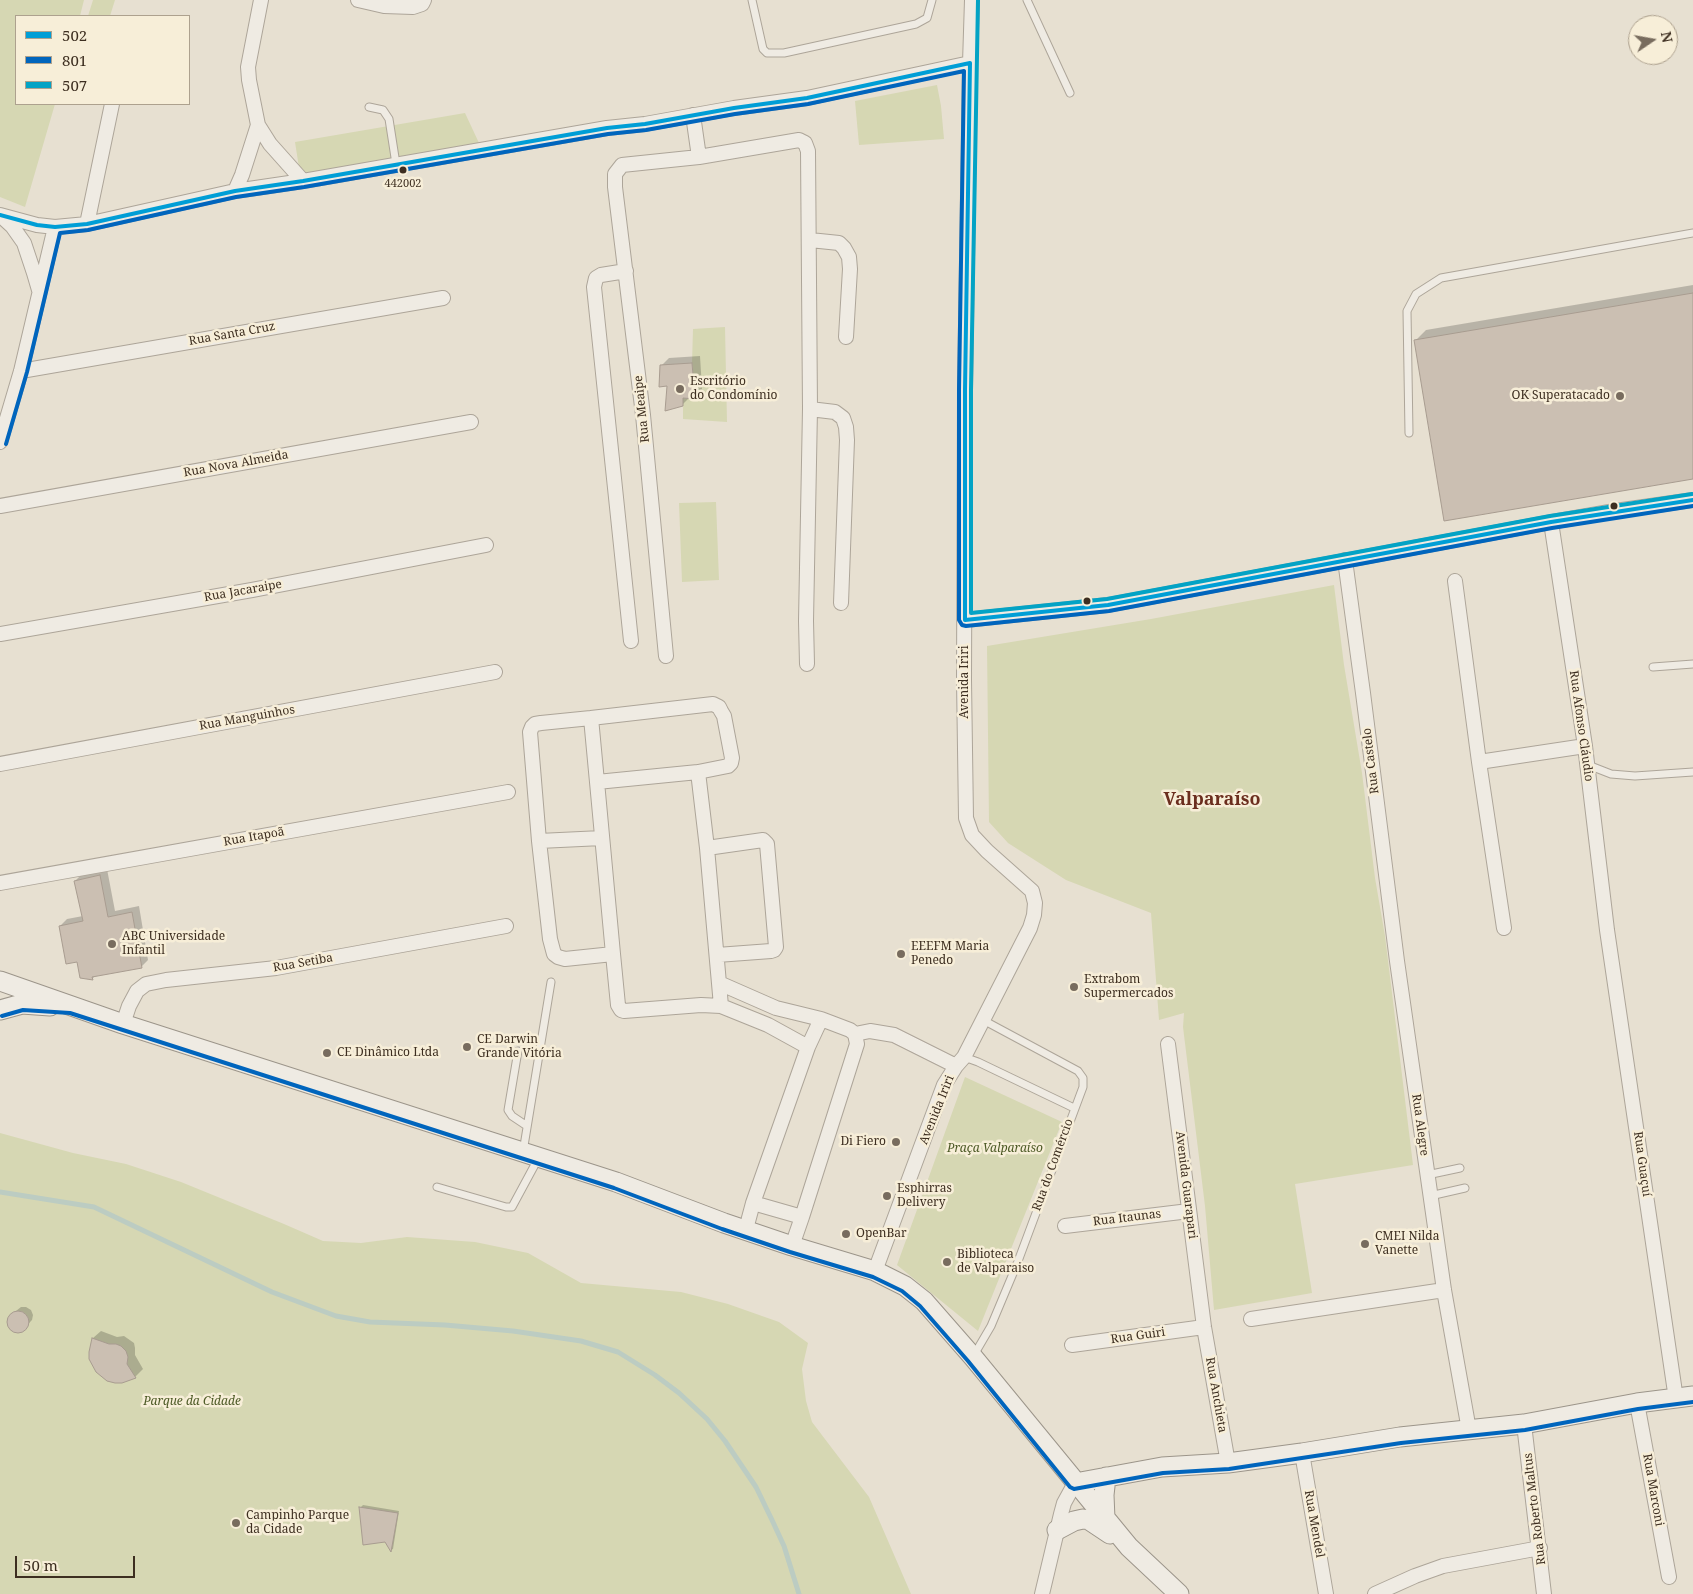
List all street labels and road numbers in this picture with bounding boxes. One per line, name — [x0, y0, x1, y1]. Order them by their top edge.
street label: Rua Santa Cruz — [188, 319, 276, 349]
street label: Rua Meaipe — [631, 375, 653, 443]
street label: Rua Nova Almeida — [182, 448, 290, 480]
street label: Rua Jacaraipe — [203, 577, 283, 605]
street label: Avenida Iriri — [958, 645, 972, 719]
street label: Rua Afonso Cláudio — [1566, 670, 1596, 782]
street label: Rua Manguinhos — [198, 703, 296, 733]
street label: Rua Castelo — [1360, 727, 1382, 795]
street label: Rua Itapoã — [222, 825, 286, 849]
street label: Rua Setiba — [272, 951, 334, 975]
street label: Avenida Iriri — [917, 1073, 957, 1147]
street label: Rua Alegre — [1409, 1093, 1431, 1157]
street label: Rua do Comércio — [1030, 1117, 1076, 1213]
street label: Avenida Guarapari — [1172, 1130, 1200, 1240]
street label: Rua Guaçuí — [1630, 1130, 1654, 1198]
street label: Rua Itaunas — [1092, 1207, 1162, 1229]
street label: Rua Guiri — [1110, 1325, 1166, 1347]
street label: Rua Anchieta — [1202, 1356, 1230, 1434]
street label: Rua Roberto Maltus — [1521, 1452, 1549, 1566]
street label: Rua Marconi — [1640, 1453, 1666, 1527]
street label: Rua Mendel — [1301, 1489, 1327, 1559]

